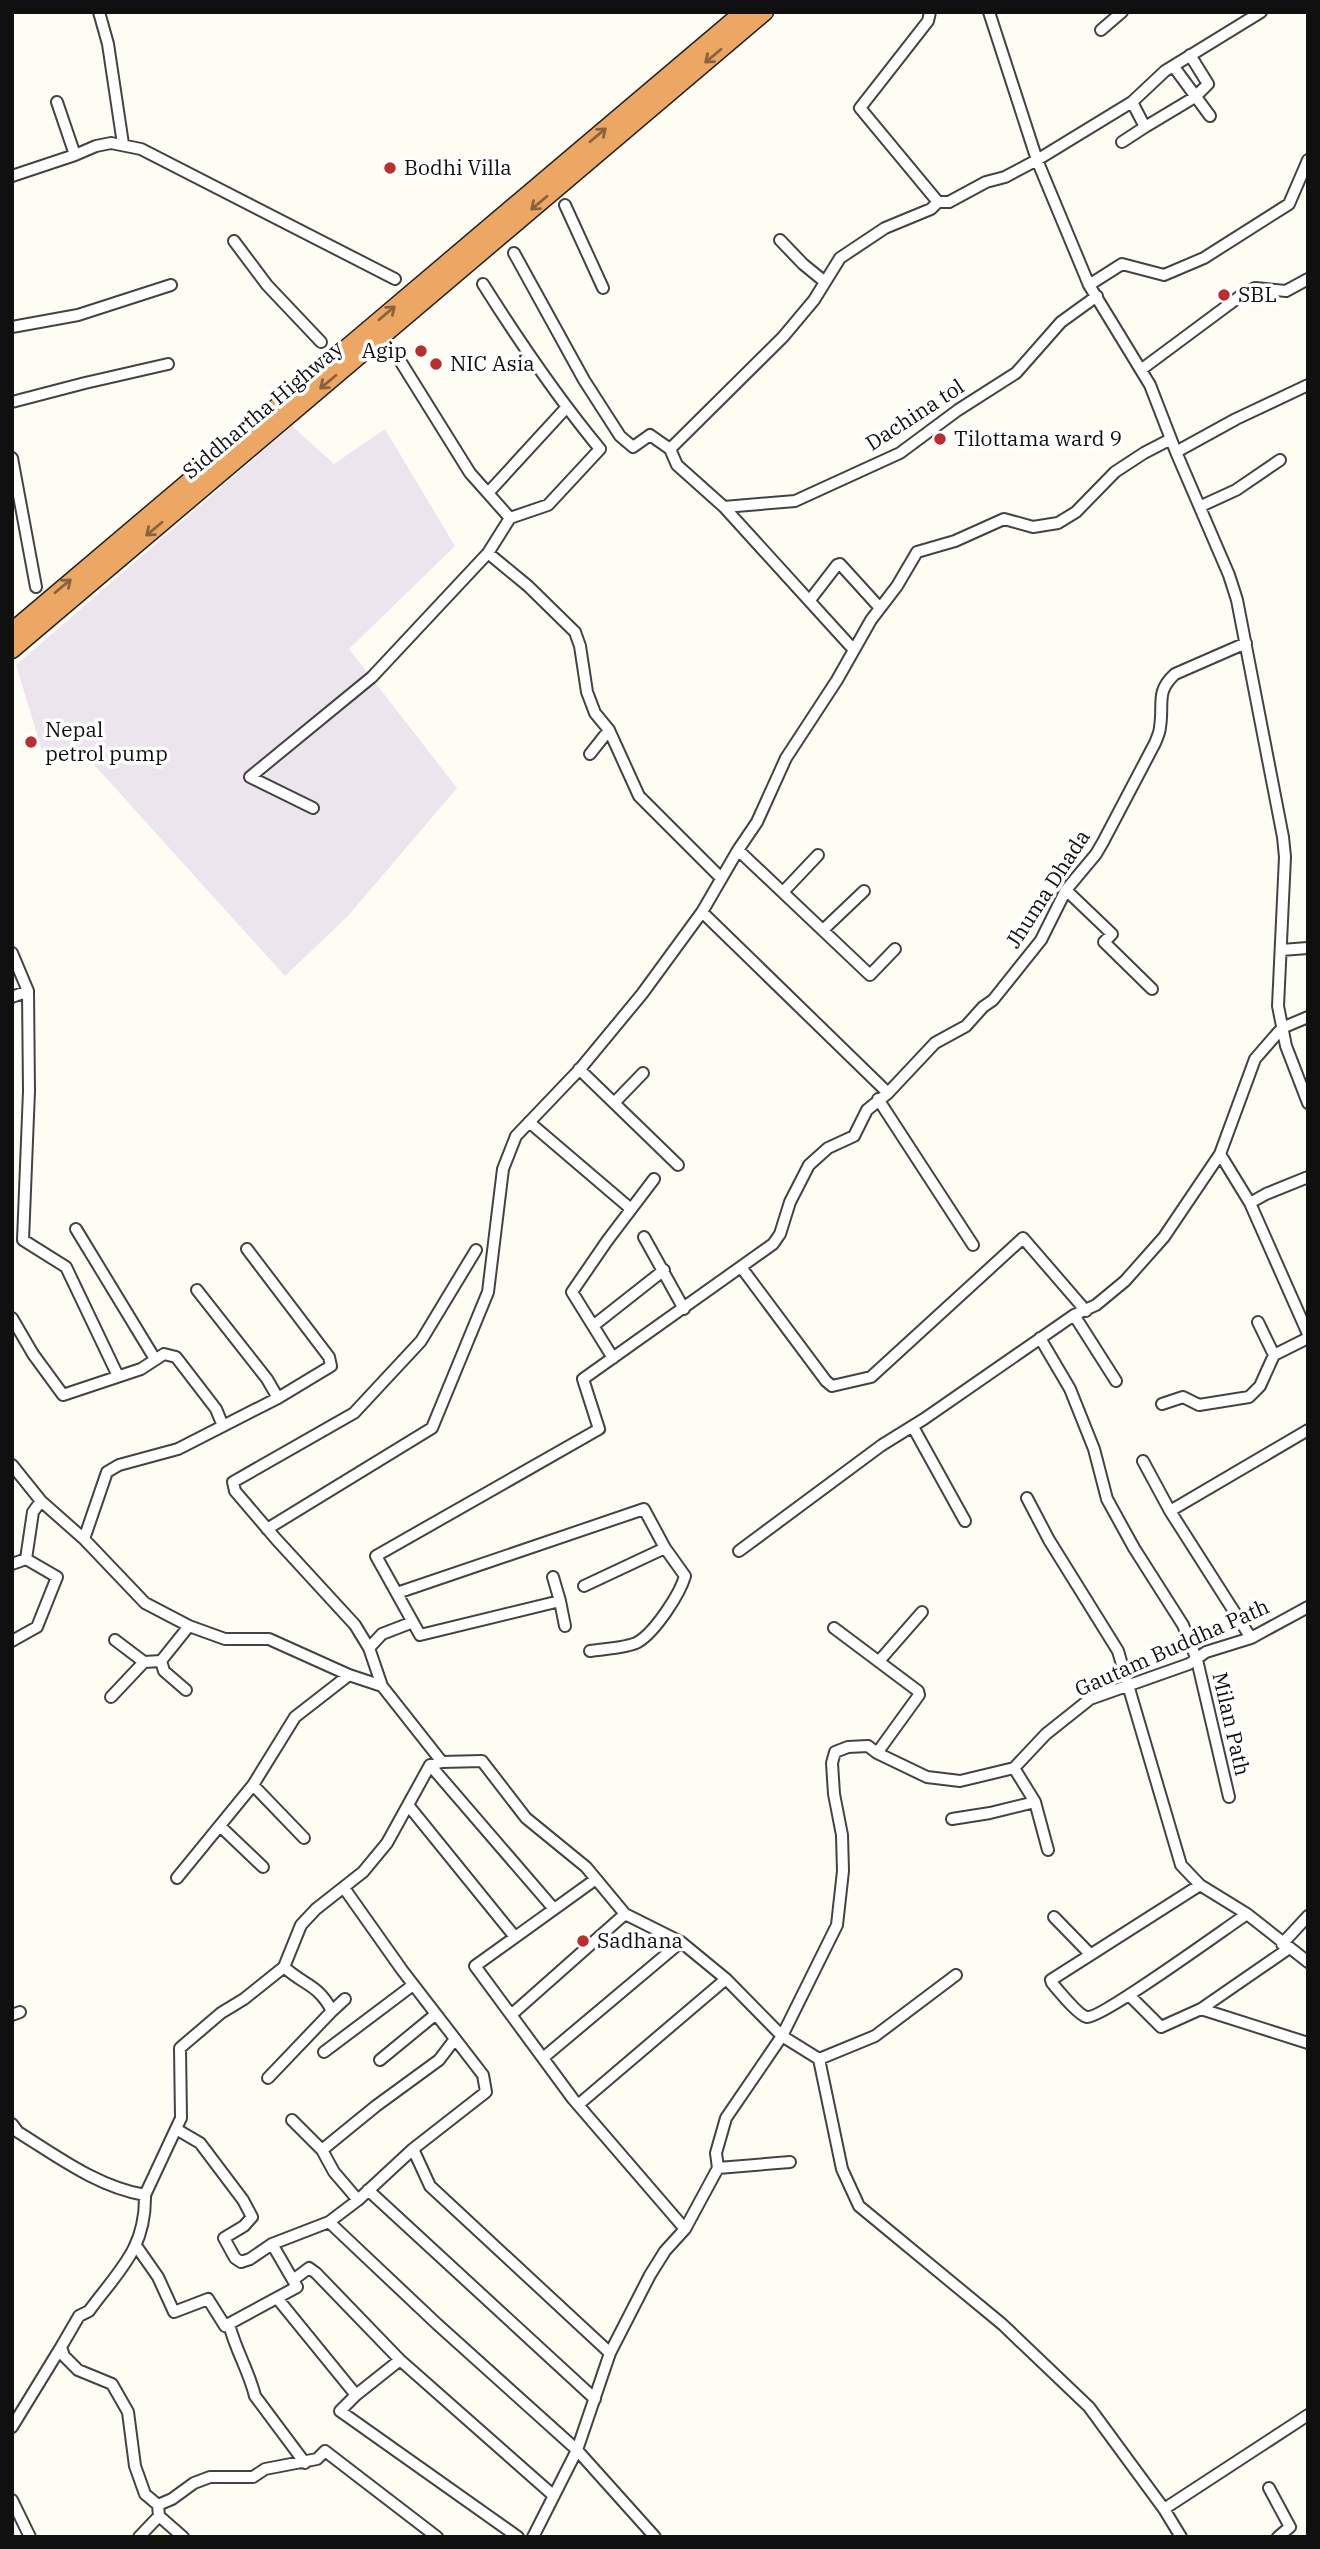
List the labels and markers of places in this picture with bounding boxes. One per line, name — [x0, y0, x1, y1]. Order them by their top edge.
place label: Bodhi Villa — [404, 153, 512, 181]
marker: Bodhi Villa — [382, 160, 398, 176]
place label: SBL — [1238, 280, 1277, 308]
marker: SBL — [1216, 287, 1232, 303]
place label: Agip — [362, 336, 407, 364]
marker: Agip — [413, 343, 429, 359]
place label: NIC Asia — [450, 349, 535, 377]
marker: NIC Asia — [428, 356, 444, 372]
place label: Tilottama ward 9 — [954, 424, 1122, 452]
marker: Tilottama ward 9 — [932, 431, 948, 447]
place label: Nepal petrol pump — [45, 715, 168, 767]
marker: Nepal petrol pump — [23, 734, 39, 750]
place label: Sadhana — [597, 1926, 683, 1954]
marker: Sadhana — [575, 1933, 591, 1949]

